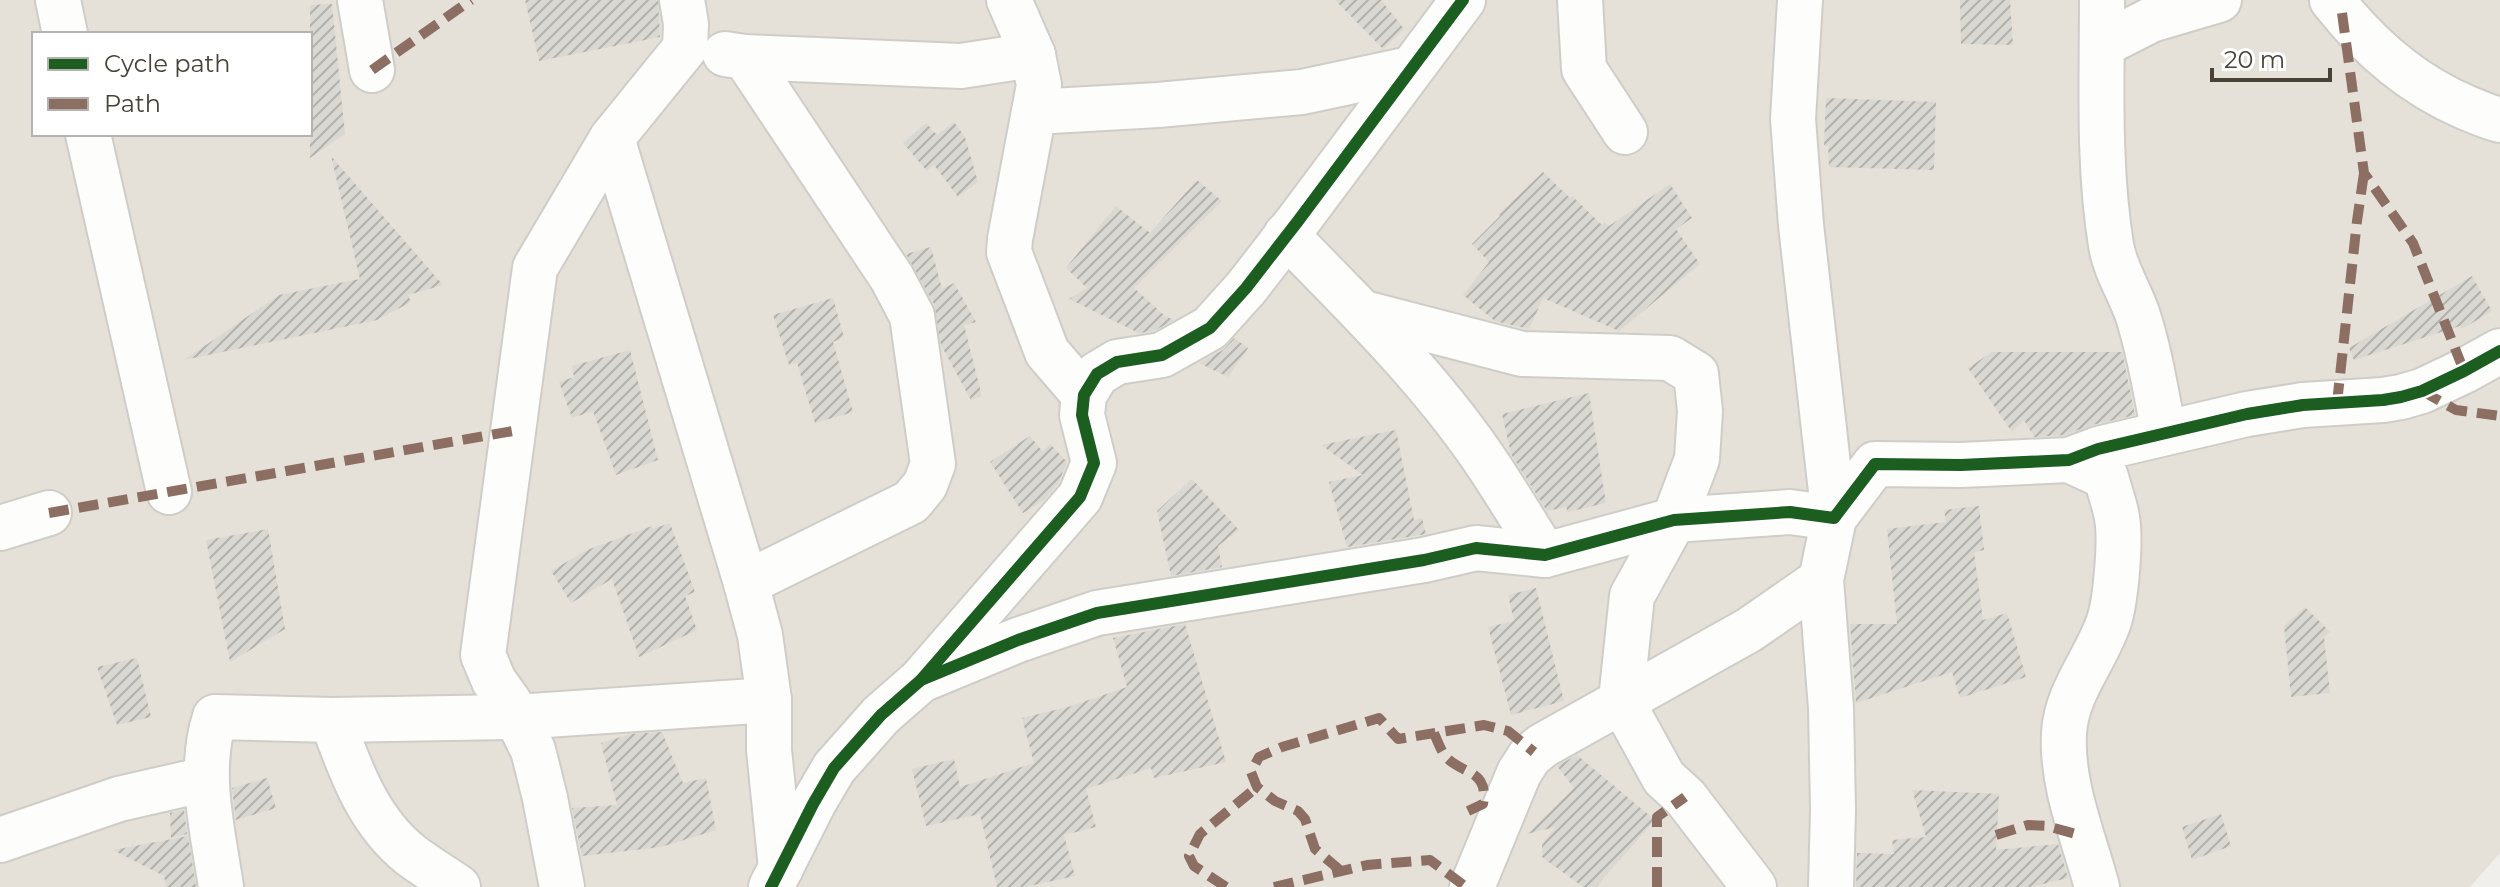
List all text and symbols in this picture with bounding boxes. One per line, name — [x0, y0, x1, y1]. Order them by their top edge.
legend — [32, 32, 312, 136]
scale bar — [2212, 32, 2330, 82]
text: 20 m — [2224, 45, 2285, 74]
text: Cycle path — [104, 49, 231, 78]
text: Path — [104, 89, 161, 118]

